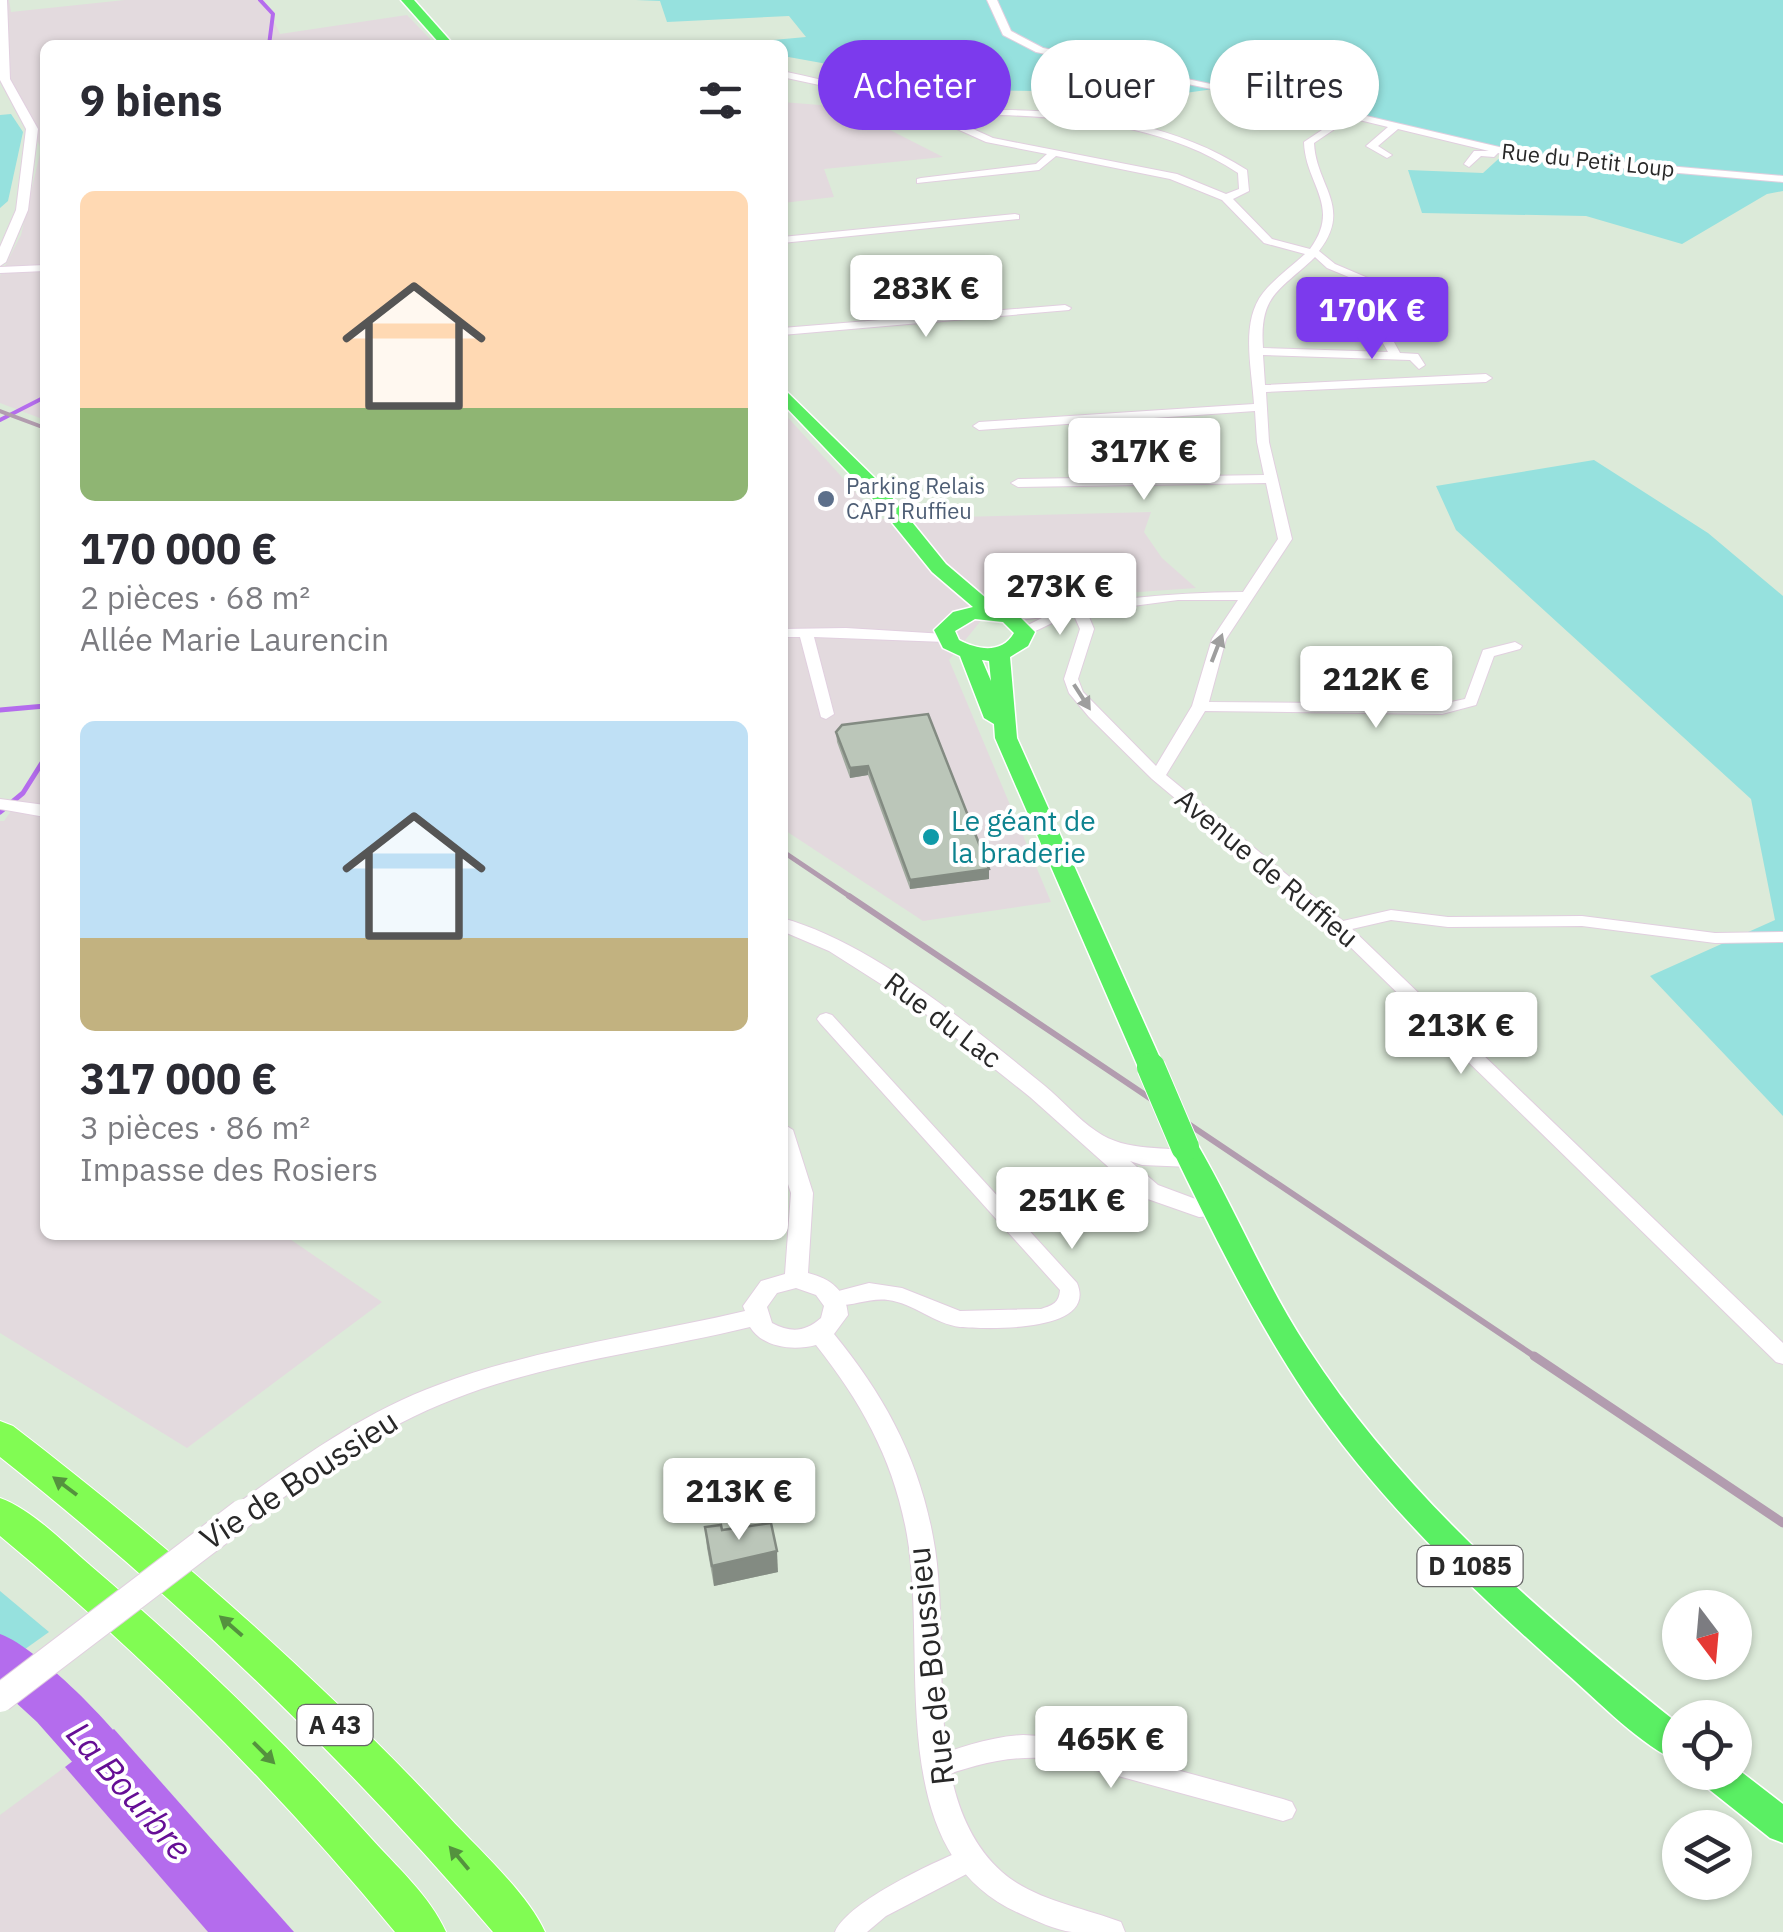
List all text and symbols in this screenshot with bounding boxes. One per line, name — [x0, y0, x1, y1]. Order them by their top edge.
chip: Acheter — [818, 40, 1011, 130]
chip: Louer — [1031, 40, 1190, 130]
chip: Filtres — [1210, 40, 1379, 130]
text: 9 biens — [80, 73, 222, 128]
icon: filters — [693, 73, 748, 128]
street label: Rue du Petit Loup — [1500, 136, 1676, 183]
pin: 283K € — [845, 255, 1007, 340]
icon: home — [324, 256, 504, 436]
text: 283K € — [872, 266, 980, 308]
pin: 170K € — [1291, 277, 1453, 362]
text: 170K € — [1318, 288, 1426, 330]
pin: 317K € — [1063, 418, 1225, 503]
text: 317K € — [1090, 429, 1198, 471]
place label: Parking Relais CAPI Ruffieu — [846, 471, 985, 525]
marker: Parking Relais CAPI Ruffieu — [815, 488, 837, 510]
text: 170 000 € — [80, 521, 277, 576]
pin: 273K € — [979, 553, 1141, 638]
text: 273K € — [1006, 564, 1114, 606]
text: 2 pièces · 68 m² — [80, 576, 310, 618]
text: Allée Marie Laurencin — [80, 618, 389, 660]
one-way arrow — [1210, 633, 1225, 663]
pin: 212K € — [1295, 646, 1457, 731]
text: 212K € — [1322, 657, 1430, 699]
one-way arrow — [1072, 683, 1092, 710]
street label: Avenue de Ruffieu — [1168, 780, 1367, 955]
icon: home — [324, 786, 504, 966]
place label: Le géant de la braderie — [951, 802, 1096, 871]
marker: Le géant de la braderie — [920, 826, 942, 848]
street label: Rue du Lac — [877, 963, 1009, 1076]
pin: 213K € — [1380, 992, 1542, 1077]
text: 213K € — [1407, 1003, 1515, 1045]
text: 317 000 € — [80, 1051, 277, 1106]
text: 3 pièces · 86 m² — [80, 1106, 310, 1148]
text: Impasse des Rosiers — [80, 1148, 378, 1190]
pin: 251K € — [991, 1167, 1153, 1252]
text: 251K € — [1018, 1178, 1126, 1220]
street label: Vie de Boussieu — [191, 1399, 406, 1559]
pin: 213K € — [658, 1458, 820, 1543]
text: 213K € — [685, 1469, 793, 1511]
one-way arrow — [52, 1476, 78, 1496]
street label: Rue de Boussieu — [897, 1545, 963, 1787]
road number: D 1085 — [1418, 1546, 1522, 1586]
north arrow — [1662, 1590, 1752, 1680]
map controls — [1662, 1590, 1752, 1900]
one-way arrow — [219, 1616, 244, 1638]
button: locate — [1662, 1700, 1752, 1790]
road number: A 43 — [298, 1705, 372, 1745]
pin: 465K € — [1030, 1706, 1192, 1791]
water label: La Bourbre — [57, 1711, 203, 1869]
text: 465K € — [1057, 1717, 1165, 1759]
one-way arrow — [252, 1741, 276, 1765]
button: layers — [1662, 1810, 1752, 1900]
one-way arrow — [449, 1845, 470, 1870]

